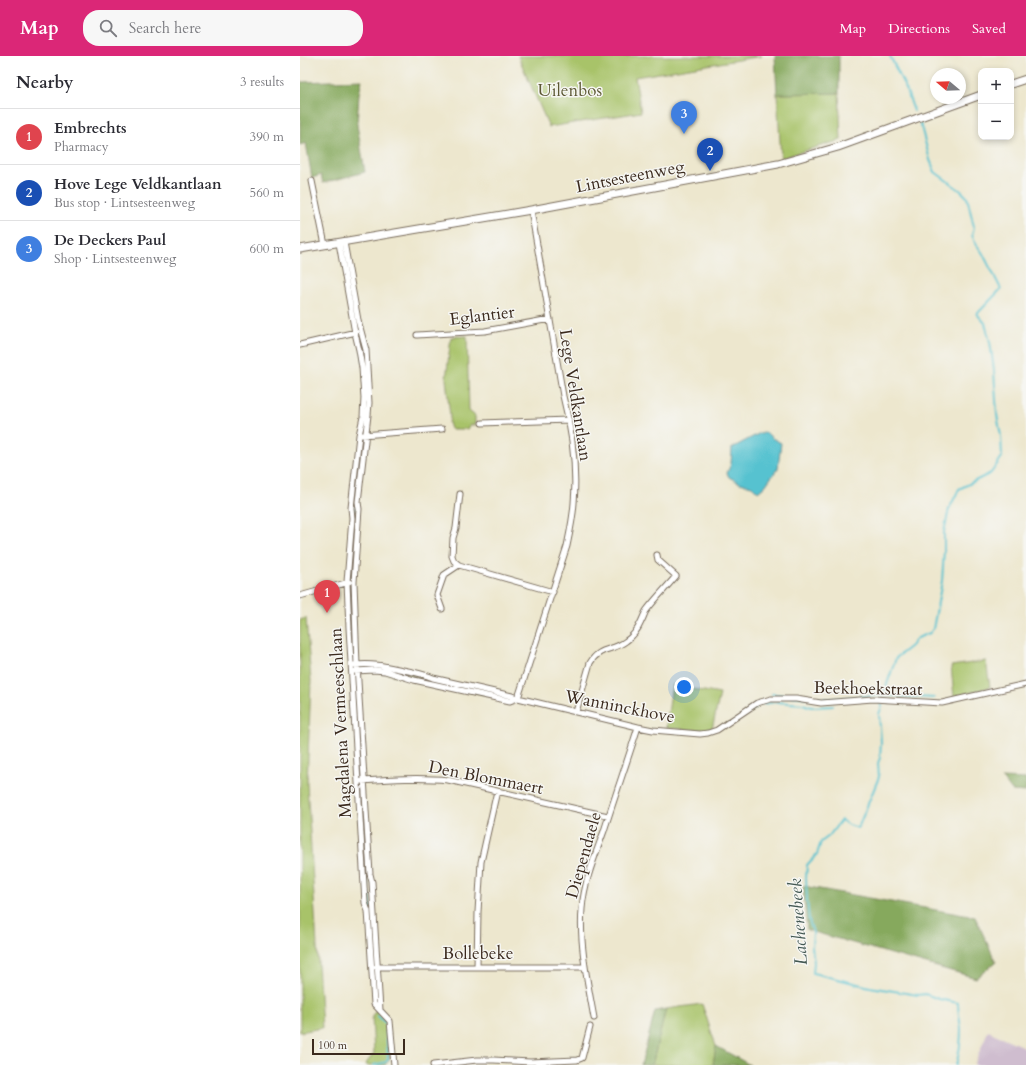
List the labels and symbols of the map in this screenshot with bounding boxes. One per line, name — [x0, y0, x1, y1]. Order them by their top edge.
north arrow — [930, 68, 966, 104]
park label: Uilenbos — [538, 79, 602, 102]
pin: 3 — [671, 101, 697, 134]
pin: 2 — [697, 138, 723, 171]
street label: Lintsesteenweg — [574, 155, 687, 198]
street label: Eglantier — [448, 300, 517, 331]
street label: Lege Veldkantlaan — [554, 327, 597, 463]
pin: 1 — [314, 580, 340, 613]
street label: Magdalena Vermeeschlaan — [324, 627, 357, 819]
street label: Beekhoekstraat — [813, 676, 923, 701]
your location — [674, 677, 694, 697]
street label: Wanninckhove — [562, 684, 677, 728]
street label: Den Blommaert — [427, 755, 546, 800]
street label: Diependaele — [560, 809, 607, 901]
water label: Lachenebeek — [783, 877, 814, 966]
street label: Bollebeke — [443, 942, 513, 965]
scale bar — [312, 1037, 405, 1056]

